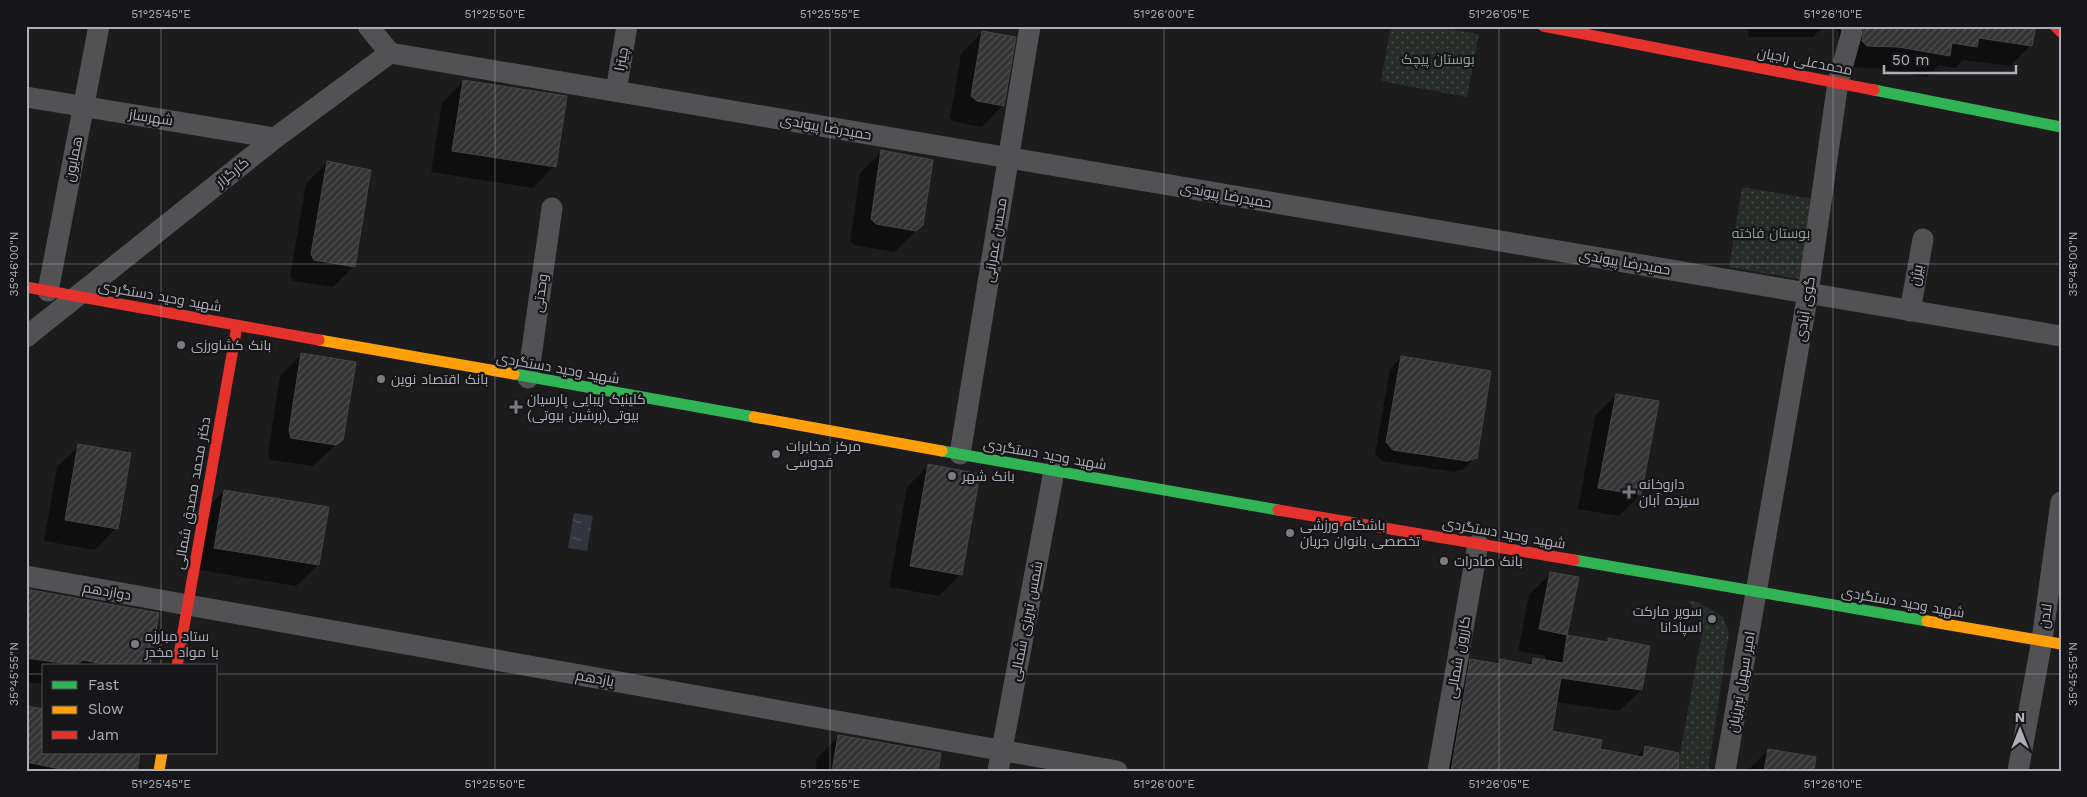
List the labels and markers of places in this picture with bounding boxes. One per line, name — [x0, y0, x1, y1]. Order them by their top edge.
place label: بانک کشاورزی — [191, 337, 271, 353]
marker: بانک کشاورزی — [175, 339, 187, 351]
place label: بانک اقتصاد نوین — [391, 371, 488, 387]
marker: بانک اقتصاد نوین — [375, 373, 387, 385]
place label: کلینیک زیبایی پارسیان بیوتی(پرشین بیوتی) — [527, 391, 646, 425]
marker: کلینیک زیبایی پارسیان بیوتی(پرشین بیوتی) — [509, 400, 523, 414]
place label: مرکز مخابرات قدوسی — [786, 438, 861, 470]
marker: مرکز مخابرات قدوسی — [770, 448, 782, 460]
place label: بانک شهر — [961, 468, 1015, 484]
marker: بانک شهر — [946, 470, 958, 482]
place label: داروخانه سیزده آبان — [1639, 476, 1700, 508]
marker: داروخانه سیزده آبان — [1623, 486, 1635, 498]
place label: باشگاه ورزشی تخصصی بانوان جریان — [1300, 517, 1420, 549]
marker: باشگاه ورزشی تخصصی بانوان جریان — [1284, 527, 1296, 539]
place label: بانک صادرات — [1454, 553, 1523, 569]
marker: بانک صادرات — [1438, 555, 1450, 567]
place label: سوپر مارکت اسپادانا — [1633, 603, 1702, 637]
marker: سوپر مارکت اسپادانا — [1706, 613, 1718, 625]
place label: ستاد مبارزه با مواد مخدر — [144, 628, 219, 660]
marker: ستاد مبارزه با مواد مخدر — [129, 638, 141, 650]

